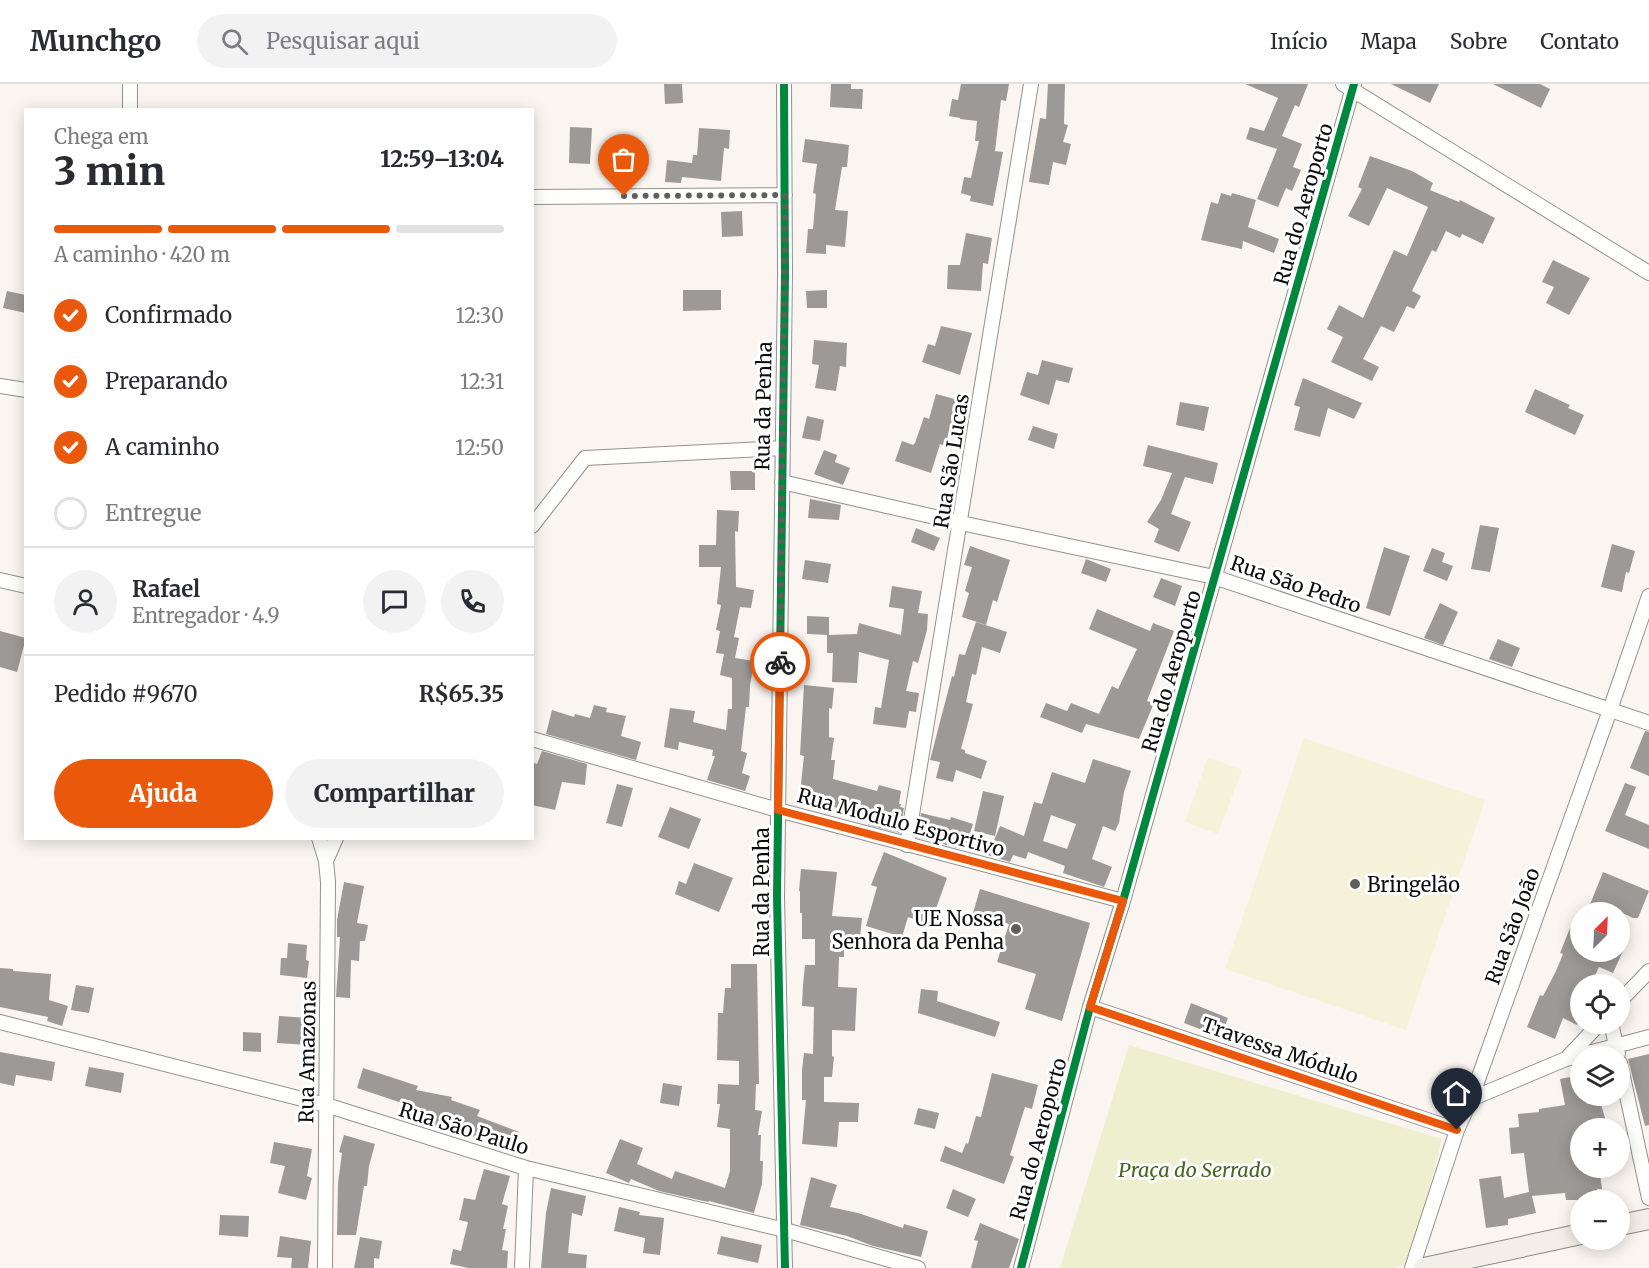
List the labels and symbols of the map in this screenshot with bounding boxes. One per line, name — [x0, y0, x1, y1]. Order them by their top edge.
street label: Rua do Aeroporto — [1268, 120, 1338, 288]
pin — [598, 134, 649, 196]
street label: Rua da Penha — [749, 341, 777, 471]
street label: Rua São Lucas — [928, 392, 974, 530]
street label: Rua São Pedro — [1227, 550, 1365, 618]
street label: Rua do Aeroporto — [1136, 587, 1206, 755]
courier — [750, 632, 810, 692]
street label: Rua Modulo Esportivo — [795, 782, 1008, 862]
street label: Rua da Penha — [749, 827, 774, 957]
street label: Rua São João — [1479, 864, 1545, 988]
place label: Bringelão — [1367, 872, 1460, 897]
marker: Bringelão — [1348, 877, 1362, 891]
north arrow — [1570, 902, 1630, 962]
place label: UE Nossa Senhora da Penha — [831, 906, 1004, 954]
marker: UE Nossa Senhora da Penha — [1009, 922, 1023, 936]
street label: Rua Amazonas — [293, 980, 321, 1124]
street label: Travessa Módulo — [1198, 1011, 1362, 1089]
street label: Rua do Aeroporto — [1004, 1055, 1072, 1223]
pin — [1431, 1068, 1482, 1130]
street label: Rua São Paulo — [396, 1096, 532, 1160]
park label: Praça do Serrado — [1118, 1157, 1272, 1182]

